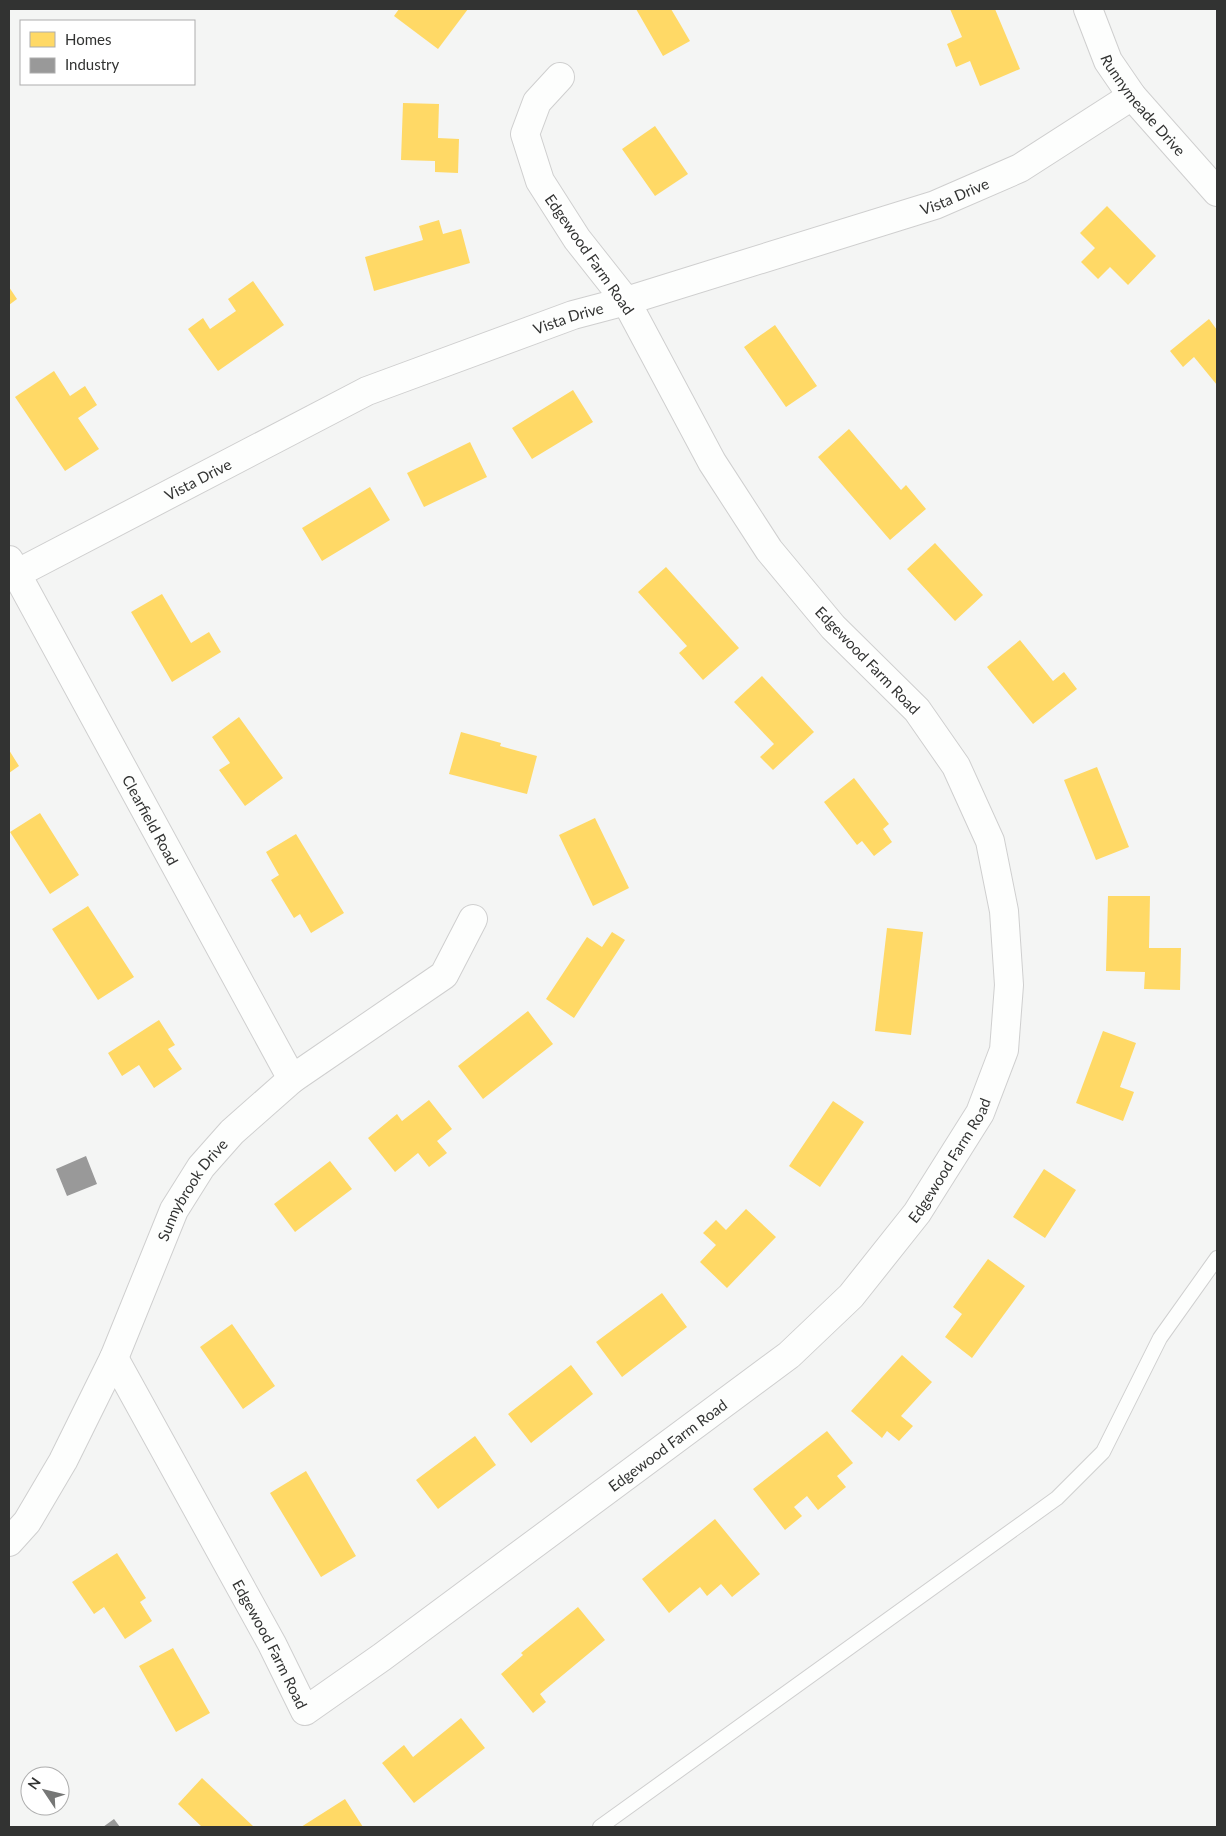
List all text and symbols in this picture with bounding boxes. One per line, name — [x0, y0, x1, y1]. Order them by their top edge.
legend — [20, 20, 195, 85]
text: Homes — [65, 30, 111, 48]
street label: Runnymeade Drive — [1097, 52, 1190, 159]
text: Industry — [65, 55, 120, 73]
street label: Vista Drive — [918, 174, 991, 218]
street label: Edgewood Farm Road — [542, 190, 638, 318]
street label: Vista Drive — [531, 298, 605, 338]
street label: Vista Drive — [161, 454, 234, 504]
street label: Edgewood Farm Road — [812, 602, 924, 718]
street label: Clearfield Road — [119, 772, 183, 868]
street label: Edgewood Farm Road — [904, 1095, 994, 1226]
street label: Sunnybrook Drive — [153, 1135, 231, 1244]
street label: Edgewood Farm Road — [605, 1395, 730, 1495]
street label: Edgewood Farm Road — [229, 1576, 311, 1712]
north arrow — [20, 1766, 70, 1816]
text: N — [24, 1774, 44, 1793]

